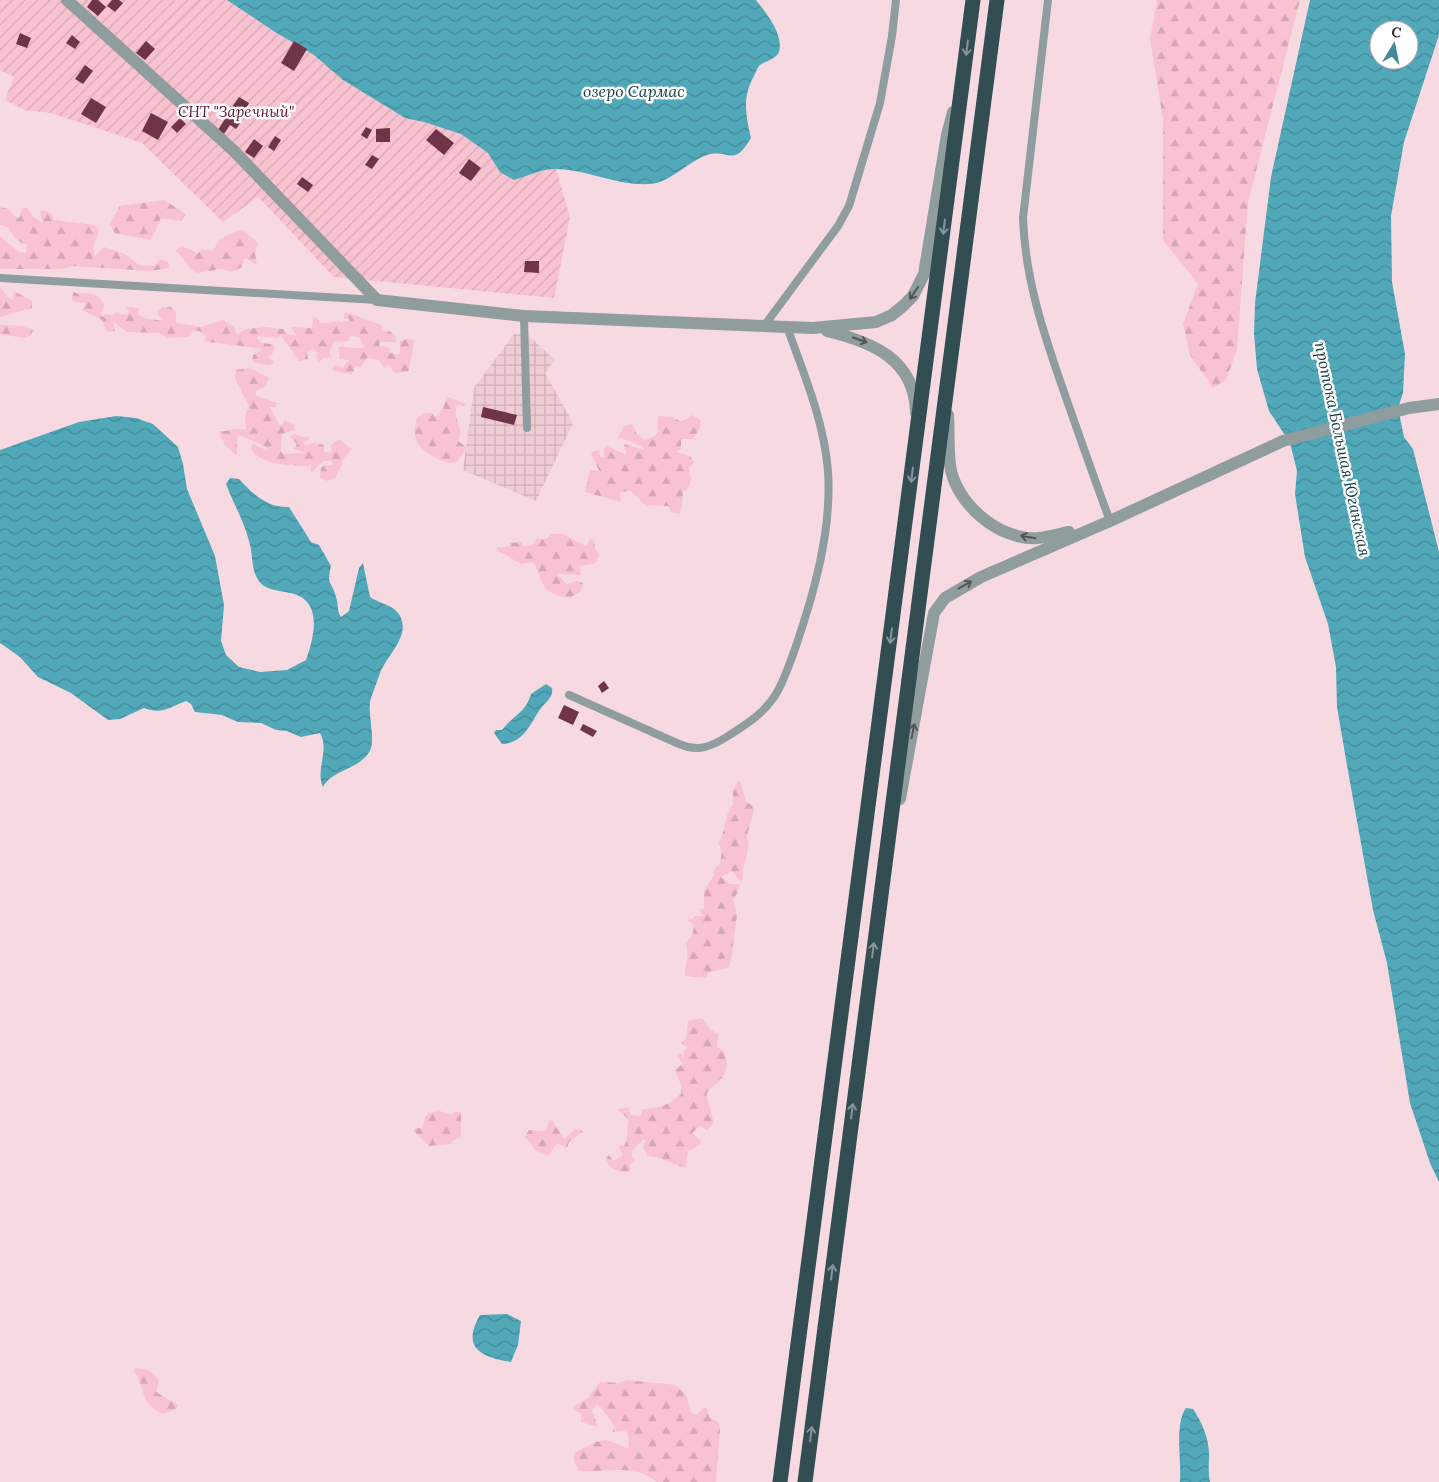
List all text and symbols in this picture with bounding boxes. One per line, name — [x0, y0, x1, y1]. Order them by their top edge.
north arrow — [1369, 20, 1419, 70]
text: С — [1390, 22, 1403, 42]
one-way arrow — [962, 40, 972, 56]
water label: озеро Сармас — [583, 81, 685, 101]
park label: СНТ "Заречный" — [178, 102, 294, 121]
one-way arrow — [939, 219, 949, 235]
one-way arrow — [909, 286, 919, 300]
one-way arrow — [851, 336, 867, 345]
water label: протока Большая Юганская — [1310, 340, 1376, 558]
one-way arrow — [907, 467, 917, 483]
one-way arrow — [1020, 531, 1036, 541]
one-way arrow — [958, 580, 973, 590]
one-way arrow — [886, 628, 896, 644]
one-way arrow — [909, 724, 919, 740]
one-way arrow — [868, 943, 878, 959]
one-way arrow — [848, 1104, 858, 1120]
one-way arrow — [827, 1265, 837, 1281]
one-way arrow — [806, 1426, 816, 1442]

